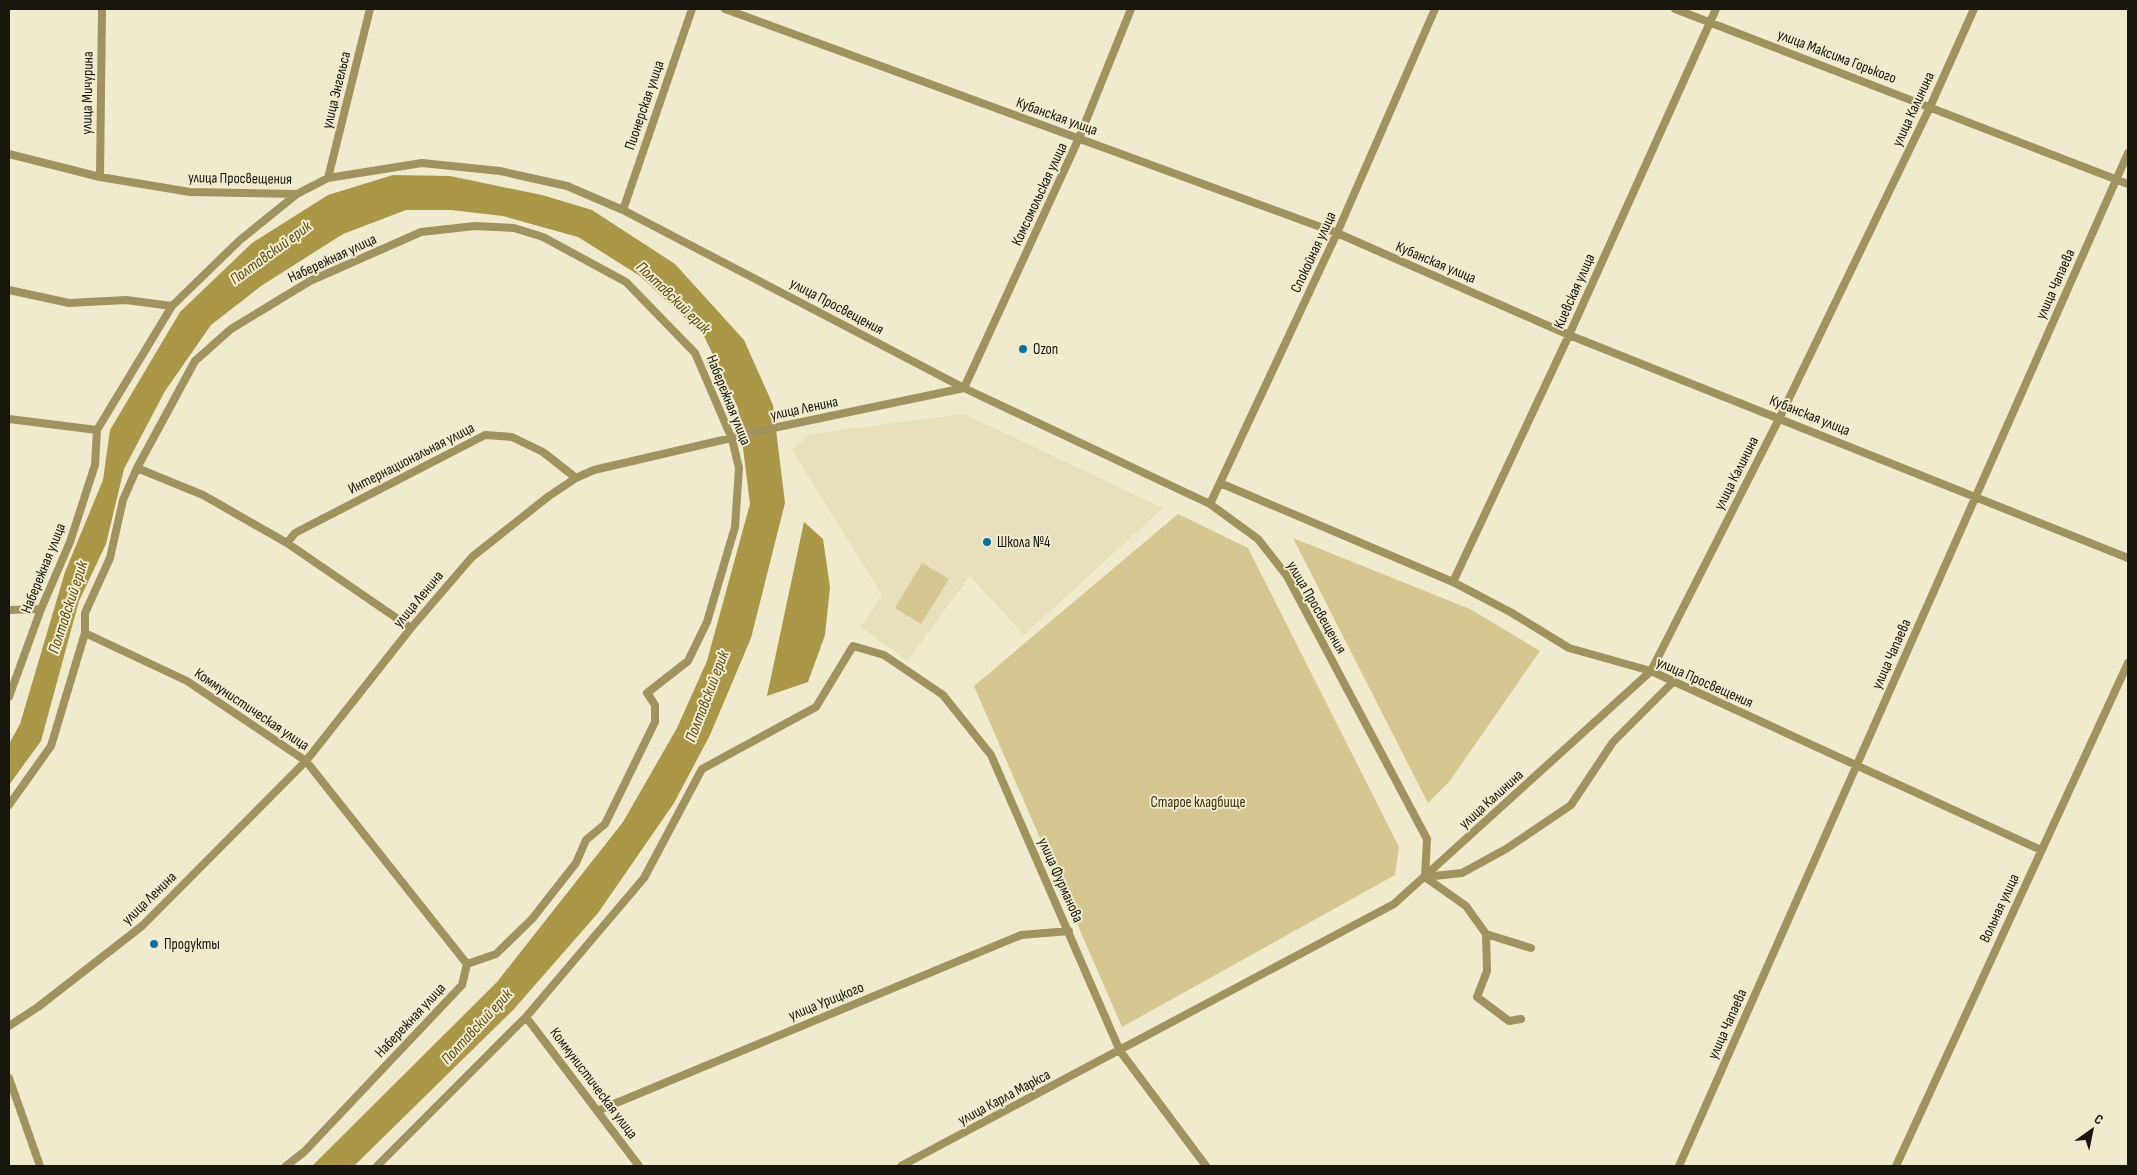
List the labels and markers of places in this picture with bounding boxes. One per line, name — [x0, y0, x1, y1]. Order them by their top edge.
place label: Ozon — [1033, 340, 1058, 359]
marker: Ozon — [1017, 343, 1029, 355]
place label: Школа №4 — [997, 533, 1050, 552]
marker: Школа №4 — [981, 536, 993, 548]
place label: Продукты — [164, 935, 220, 954]
marker: Продукты — [148, 938, 160, 950]

